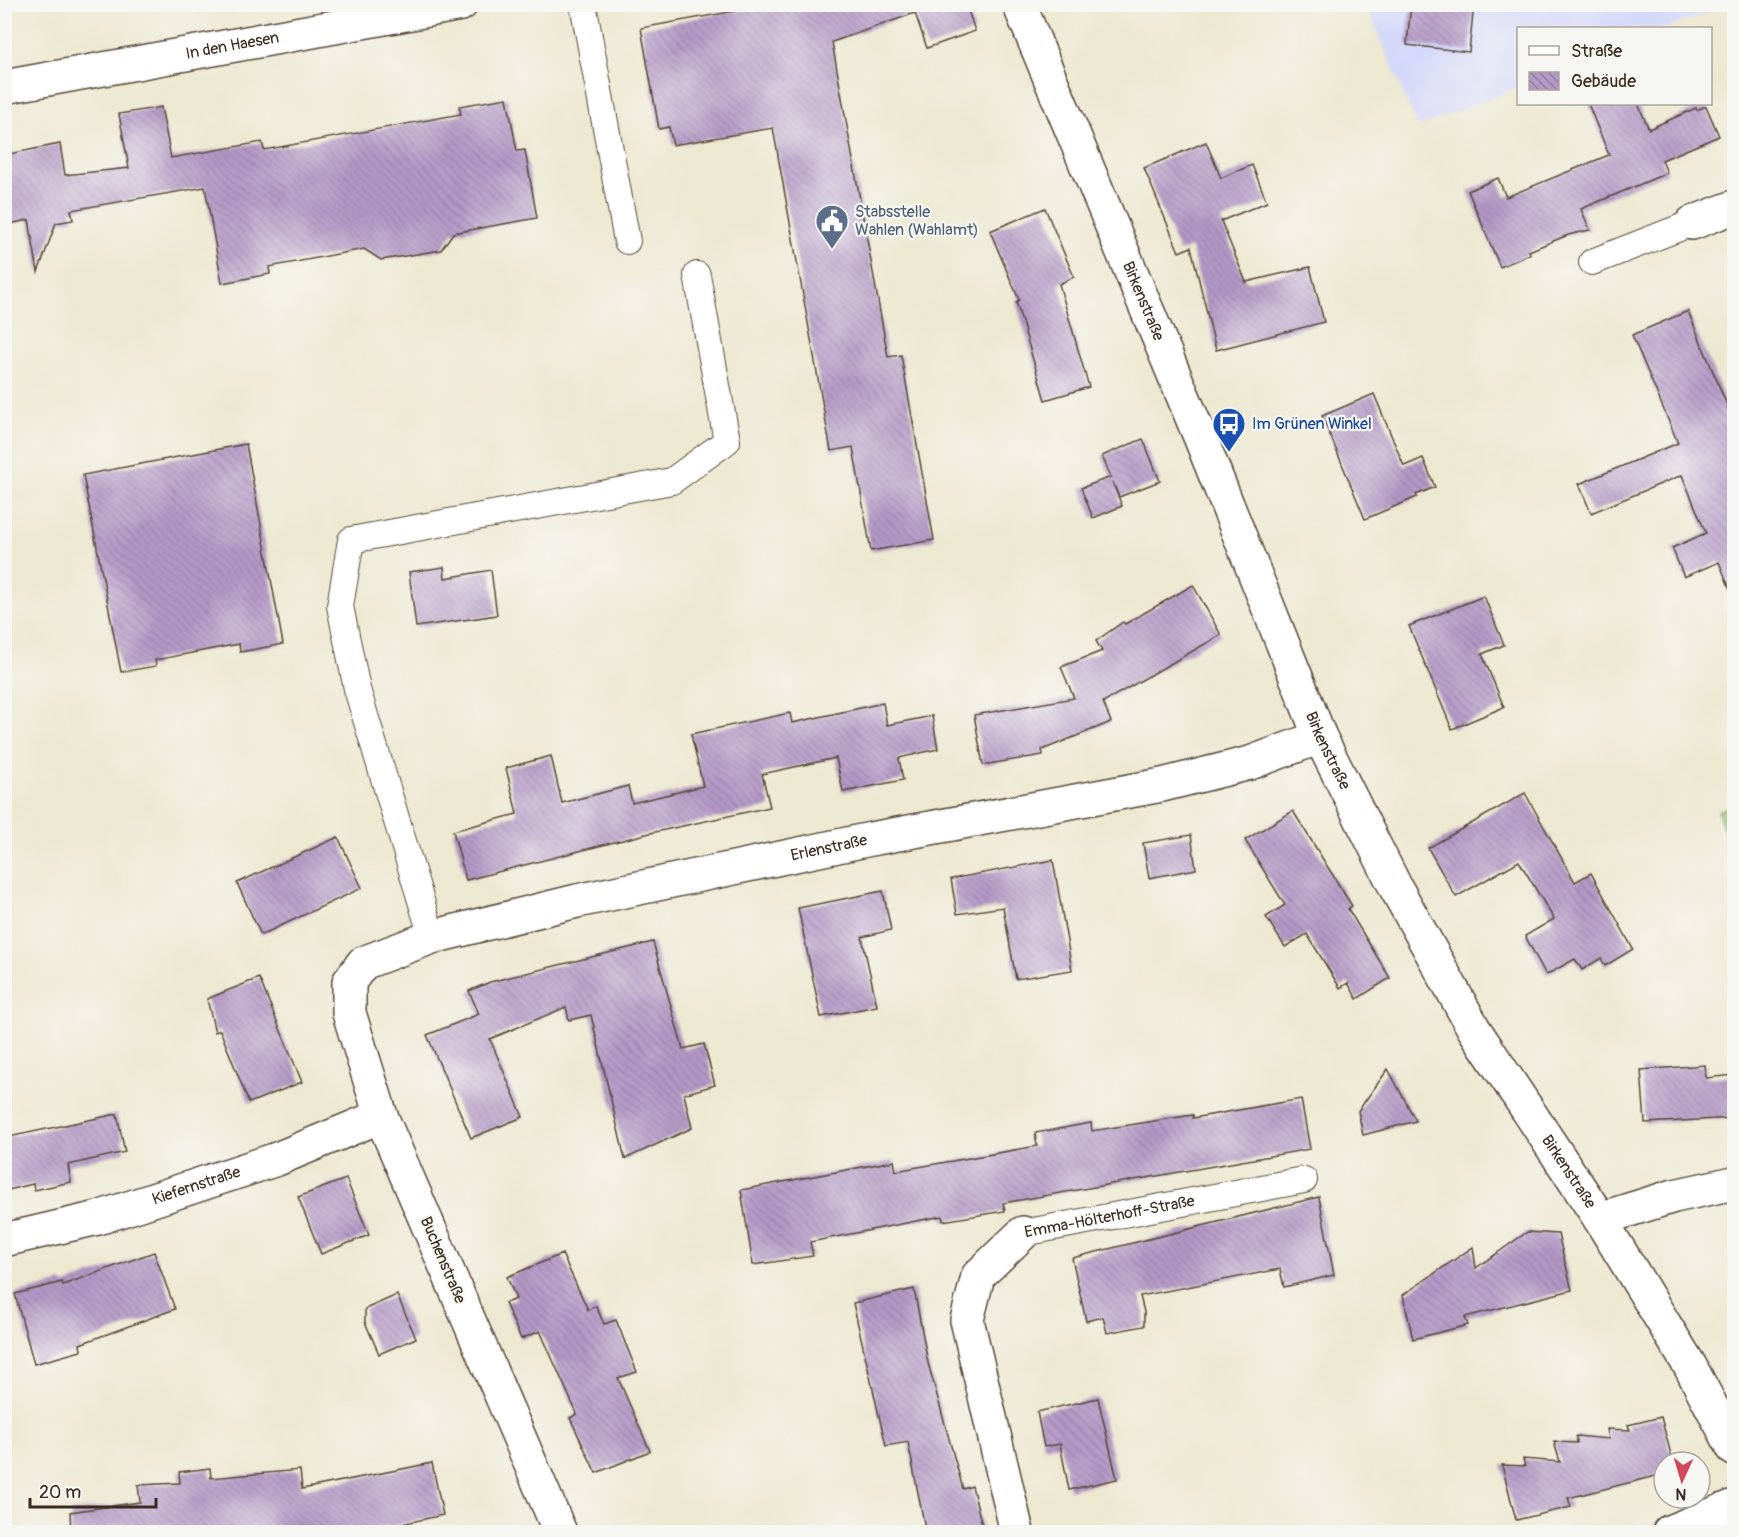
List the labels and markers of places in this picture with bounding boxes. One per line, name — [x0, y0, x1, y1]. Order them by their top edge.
place label: Stabsstelle Wahlen (Wahlamt) — [855, 202, 979, 240]
public building icon: Stabsstelle Wahlen (Wahlamt) — [814, 203, 850, 250]
bus stop icon: Im Grünen Winkel — [1211, 406, 1247, 453]
place label: Im Grünen Winkel — [1252, 414, 1372, 434]

